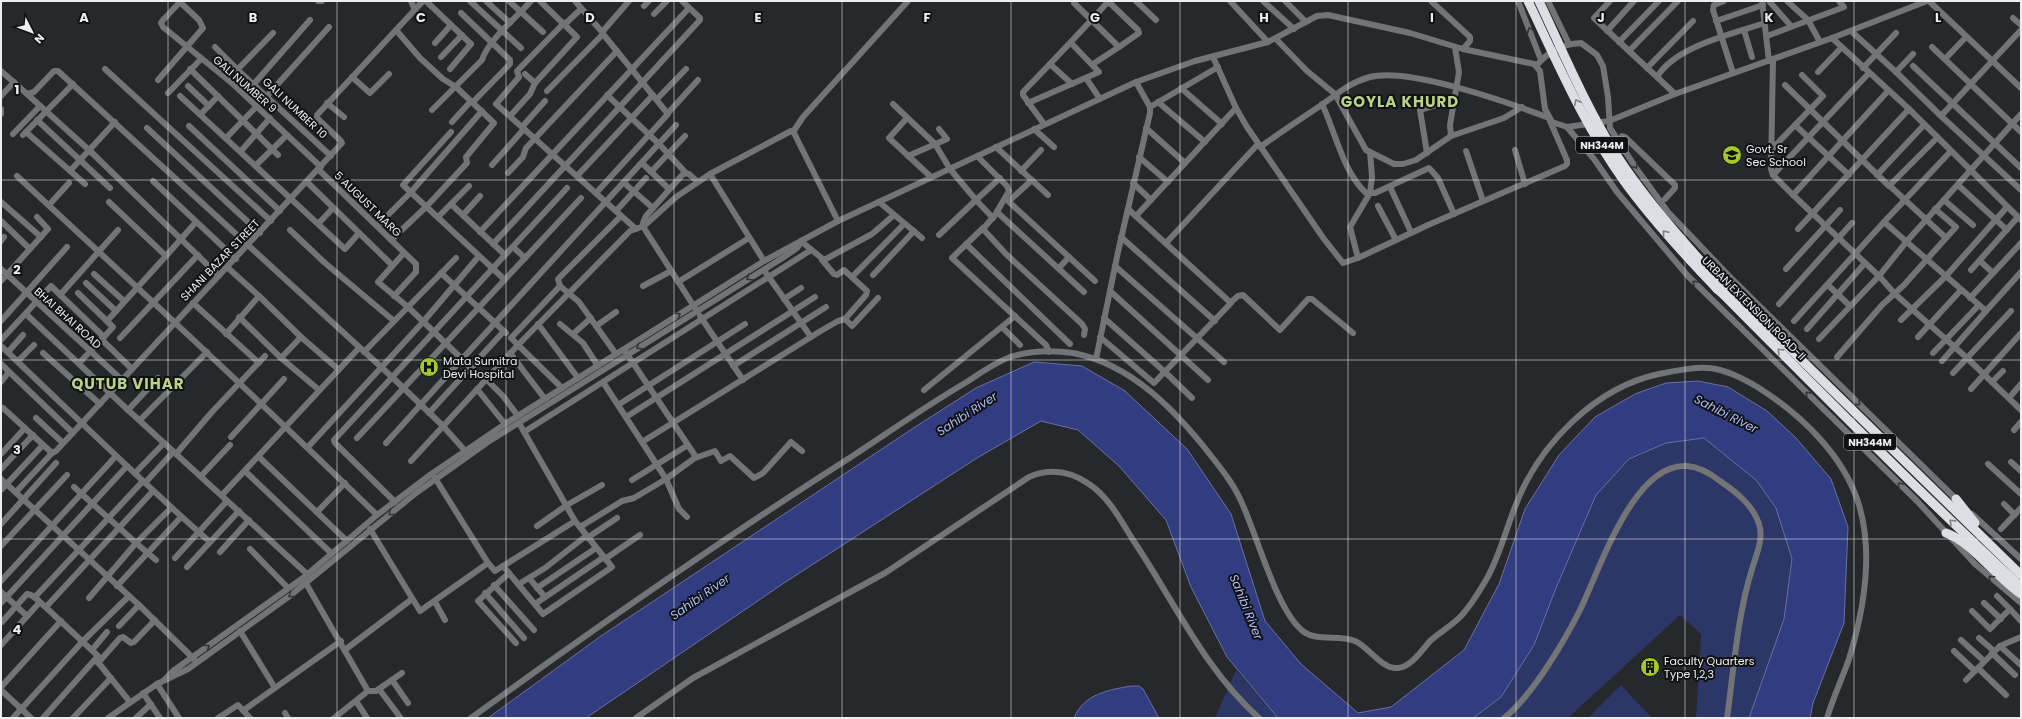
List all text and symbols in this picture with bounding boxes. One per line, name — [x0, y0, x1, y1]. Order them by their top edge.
text: A — [79, 8, 89, 27]
text: B — [249, 8, 258, 27]
text: C — [416, 8, 426, 27]
text: D — [585, 8, 595, 27]
text: E — [754, 8, 762, 27]
text: F — [923, 8, 931, 27]
text: G — [1090, 8, 1100, 27]
text: H — [1259, 8, 1269, 27]
text: I — [1430, 8, 1434, 27]
text: J — [1597, 8, 1605, 27]
text: K — [1764, 8, 1774, 27]
text: L — [1935, 8, 1941, 27]
north arrow — [12, 12, 52, 52]
one-way arrow — [1527, 27, 1535, 34]
text: N — [31, 30, 48, 47]
street label: GALI NUMBER 9 — [210, 52, 280, 116]
street label: GALI NUMBER 10 — [259, 74, 331, 142]
text: 1 — [15, 80, 19, 99]
district label: GOYLA KHURD — [1341, 91, 1459, 112]
one-way arrow — [1575, 99, 1582, 107]
road number: NH344M — [1576, 137, 1628, 153]
place label: Govt. Sr Sec School — [1746, 141, 1806, 170]
school or university icon: Govt. Sr Sec School — [1721, 144, 1743, 166]
one-way arrow — [1630, 162, 1637, 169]
street label: 5 AUGUST MARG — [331, 168, 406, 241]
street label: SHANI BAZAR STREET — [177, 215, 263, 305]
one-way arrow — [1663, 231, 1670, 238]
street label: URBAN EXTENSION ROAD-II — [1698, 252, 1810, 364]
text: 2 — [13, 260, 21, 279]
one-way arrow — [746, 274, 753, 281]
one-way arrow — [1693, 281, 1700, 288]
street label: BHAI BHAI ROAD — [31, 283, 105, 353]
one-way arrow — [674, 312, 681, 319]
one-way arrow — [636, 343, 643, 350]
one-way arrow — [1777, 348, 1785, 356]
place label: Mata Sumitra Devi Hospital — [443, 353, 517, 382]
hospital icon: Mata Sumitra Devi Hospital — [418, 356, 440, 378]
district label: QUTUB VIHAR — [71, 373, 185, 394]
water label: Sahibi River — [933, 387, 1001, 440]
water label: Sahibi River — [1692, 390, 1761, 437]
one-way arrow — [1805, 391, 1813, 399]
one-way arrow — [1853, 399, 1861, 406]
road number: NH344M — [1844, 434, 1896, 450]
text: 3 — [13, 440, 21, 459]
one-way arrow — [1897, 482, 1905, 490]
one-way arrow — [389, 508, 396, 515]
one-way arrow — [1949, 519, 1957, 527]
water label: Sahibi River — [666, 569, 733, 623]
water label: Sahibi River — [1226, 572, 1268, 643]
one-way arrow — [1988, 576, 1996, 583]
one-way arrow — [288, 590, 295, 597]
text: 4 — [13, 620, 22, 639]
one-way arrow — [202, 645, 209, 652]
place label: Faculty Quarters Type 1,2,3 — [1664, 653, 1755, 682]
building icon: Faculty Quarters Type 1,2,3 — [1639, 656, 1661, 678]

